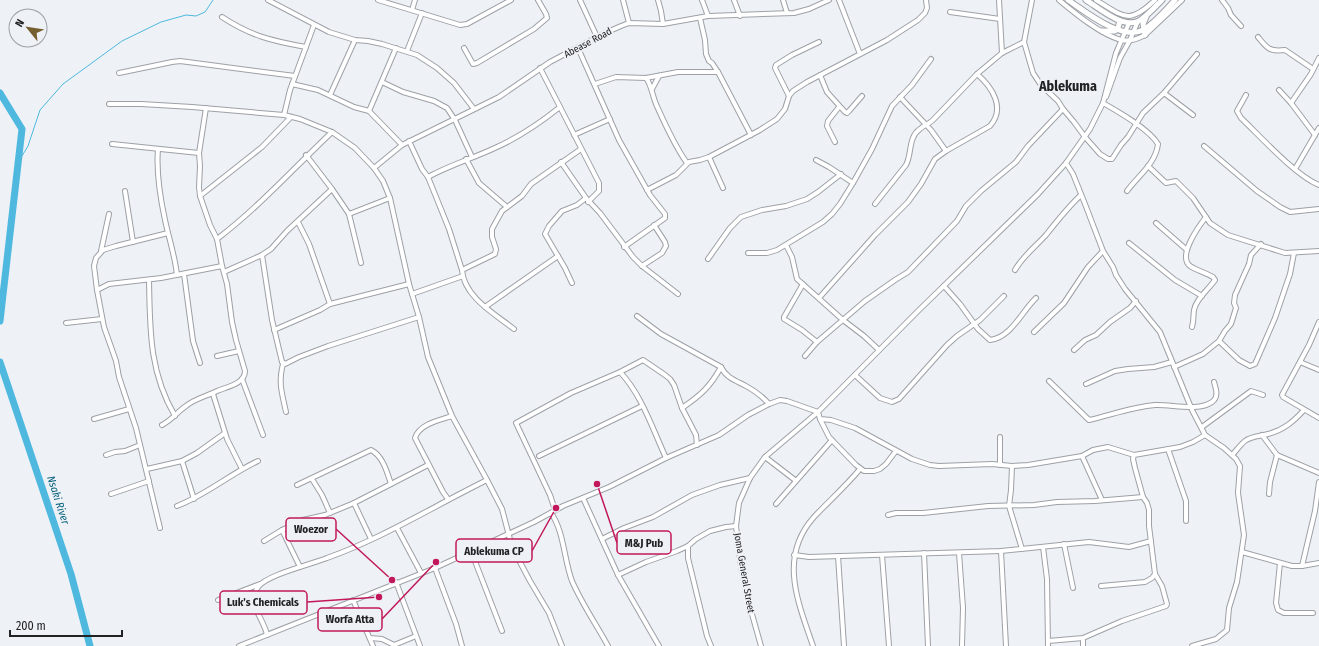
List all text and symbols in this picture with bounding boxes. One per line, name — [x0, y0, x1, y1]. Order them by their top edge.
north arrow — [8, 8, 48, 48]
text: N — [12, 17, 27, 29]
street label: Abease Road — [562, 25, 614, 61]
district label: Ablekuma — [1038, 78, 1097, 95]
water label: Nsaki River — [44, 474, 72, 527]
callout: Woezor — [286, 518, 336, 541]
text: Woezor — [294, 523, 329, 536]
callout: M&J Pub — [617, 531, 671, 554]
street label: Joma General Street — [731, 532, 757, 615]
text: M&J Pub — [625, 537, 663, 550]
callout: Ablekuma CP — [456, 539, 532, 562]
text: Ablekuma CP — [463, 545, 524, 558]
callout: Luk’s Chemicals — [220, 591, 307, 614]
text: Luk’s Chemicals — [227, 596, 299, 609]
callout: Worfa Atta — [318, 608, 382, 631]
scale bar — [10, 612, 122, 638]
text: Worfa Atta — [326, 613, 375, 626]
text: 200 m — [16, 619, 46, 633]

